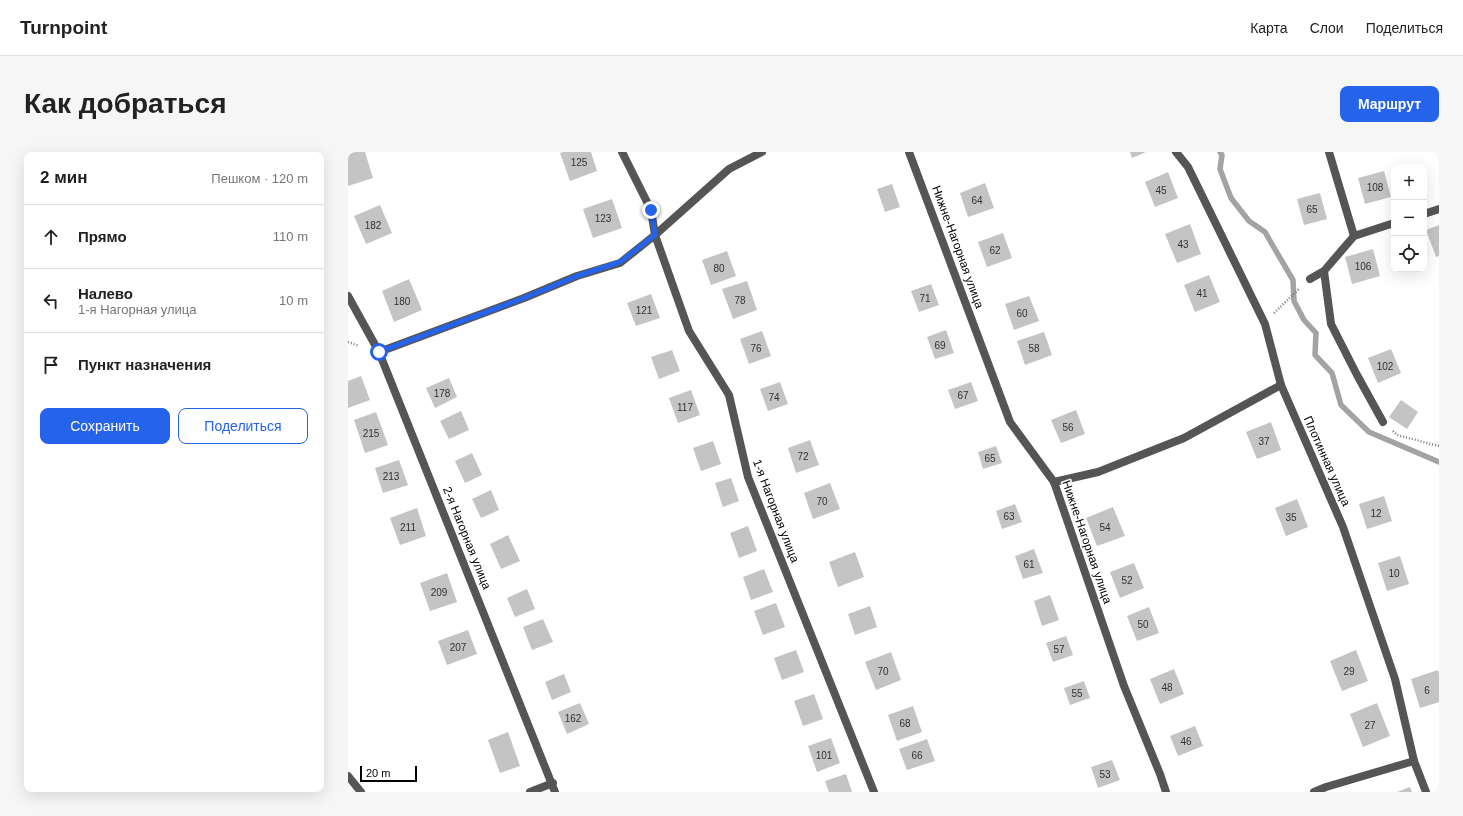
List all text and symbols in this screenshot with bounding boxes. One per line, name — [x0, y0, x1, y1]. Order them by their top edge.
text: Turnpoint — [20, 17, 107, 38]
text: Карта — [1250, 20, 1288, 36]
text: Слои — [1310, 20, 1344, 36]
text: Поделиться — [1366, 20, 1443, 36]
button: Маршрут — [1340, 86, 1439, 122]
text: Как добраться — [24, 88, 226, 119]
house number: 125 — [571, 157, 588, 168]
map controls — [1391, 164, 1427, 272]
button: + — [1391, 164, 1427, 200]
text: 2 мин — [40, 168, 87, 187]
text: Пешком · 120 m — [211, 171, 308, 186]
house number: 108 — [1367, 182, 1384, 193]
street label: Нижне-Нагорная улица — [929, 184, 987, 311]
house number: 45 — [1155, 185, 1167, 196]
house number: 64 — [971, 195, 983, 206]
button: − — [1391, 200, 1427, 236]
route end — [642, 201, 660, 219]
house number: 65 — [1306, 204, 1318, 215]
house number: 123 — [595, 213, 612, 224]
house number: 182 — [365, 220, 382, 231]
icon: ahead — [40, 226, 62, 248]
text: Прямо — [78, 228, 127, 245]
text: 110 m — [273, 229, 308, 244]
button: locate — [1391, 236, 1427, 272]
house number: 43 — [1177, 239, 1189, 250]
house number: 62 — [989, 245, 1001, 256]
house number: 106 — [1355, 261, 1372, 272]
house number: 80 — [713, 263, 725, 274]
text: Налево — [78, 285, 133, 302]
house number: 41 — [1196, 288, 1208, 299]
icon: left — [40, 290, 62, 312]
text: 10 m — [279, 293, 308, 308]
house number: 71 — [919, 293, 931, 304]
house number: 78 — [734, 295, 746, 306]
house number: 180 — [394, 296, 411, 307]
text: 1-я Нагорная улица — [78, 302, 197, 317]
house number: 121 — [636, 305, 653, 316]
house number: 60 — [1016, 308, 1028, 319]
house number: 69 — [934, 340, 946, 351]
route start — [370, 343, 388, 361]
house number: 76 — [750, 343, 762, 354]
house number: 58 — [1028, 343, 1040, 354]
icon: arrive — [40, 354, 62, 376]
text: Пункт назначения — [78, 356, 211, 373]
house number: 102 — [1377, 361, 1394, 372]
house number: 178 — [434, 388, 451, 399]
house number: 67 — [957, 390, 969, 401]
house number: 74 — [768, 392, 780, 403]
house number: 117 — [677, 402, 693, 413]
button: Сохранить — [40, 408, 170, 444]
button: Поделиться — [178, 408, 308, 444]
street label: Плотинная улица — [1301, 414, 1353, 509]
house number: 56 — [1062, 422, 1074, 433]
house number: 215 — [363, 428, 380, 439]
house number: 37 — [1258, 436, 1270, 447]
house number: 72 — [797, 451, 809, 462]
house number: 65 — [984, 453, 996, 464]
street label: 1-я Нагорная улица — [750, 457, 802, 565]
house number: 213 — [383, 471, 400, 482]
street label: Нижне-Нагорная улица — [1059, 478, 1115, 606]
street label: 2-я Нагорная улица — [440, 485, 494, 592]
house number: 70 — [816, 496, 828, 507]
house number: 12 — [1370, 508, 1382, 519]
house number: 63 — [1003, 511, 1015, 522]
house number: 35 — [1285, 512, 1297, 523]
house number: 211 — [400, 522, 416, 533]
house number: 54 — [1099, 522, 1111, 533]
house number: 61 — [1023, 559, 1035, 570]
house number: 10 — [1388, 568, 1400, 579]
house number: 52 — [1121, 575, 1133, 586]
house number: 209 — [431, 587, 448, 598]
house number: 50 — [1137, 619, 1149, 630]
house number: 207 — [450, 642, 467, 653]
house number: 57 — [1053, 644, 1065, 655]
house number: 70 — [877, 666, 889, 677]
house number: 29 — [1343, 666, 1355, 677]
house number: 48 — [1161, 682, 1173, 693]
house number: 6 — [1424, 685, 1430, 696]
house number: 55 — [1071, 688, 1083, 699]
house number: 162 — [565, 713, 582, 724]
house number: 68 — [899, 718, 911, 729]
house number: 27 — [1364, 720, 1376, 731]
house number: 46 — [1180, 736, 1192, 747]
house number: 101 — [816, 750, 833, 761]
house number: 66 — [911, 750, 923, 761]
scale bar — [360, 764, 417, 783]
text: 20 m — [366, 767, 390, 779]
house number: 53 — [1099, 769, 1111, 780]

